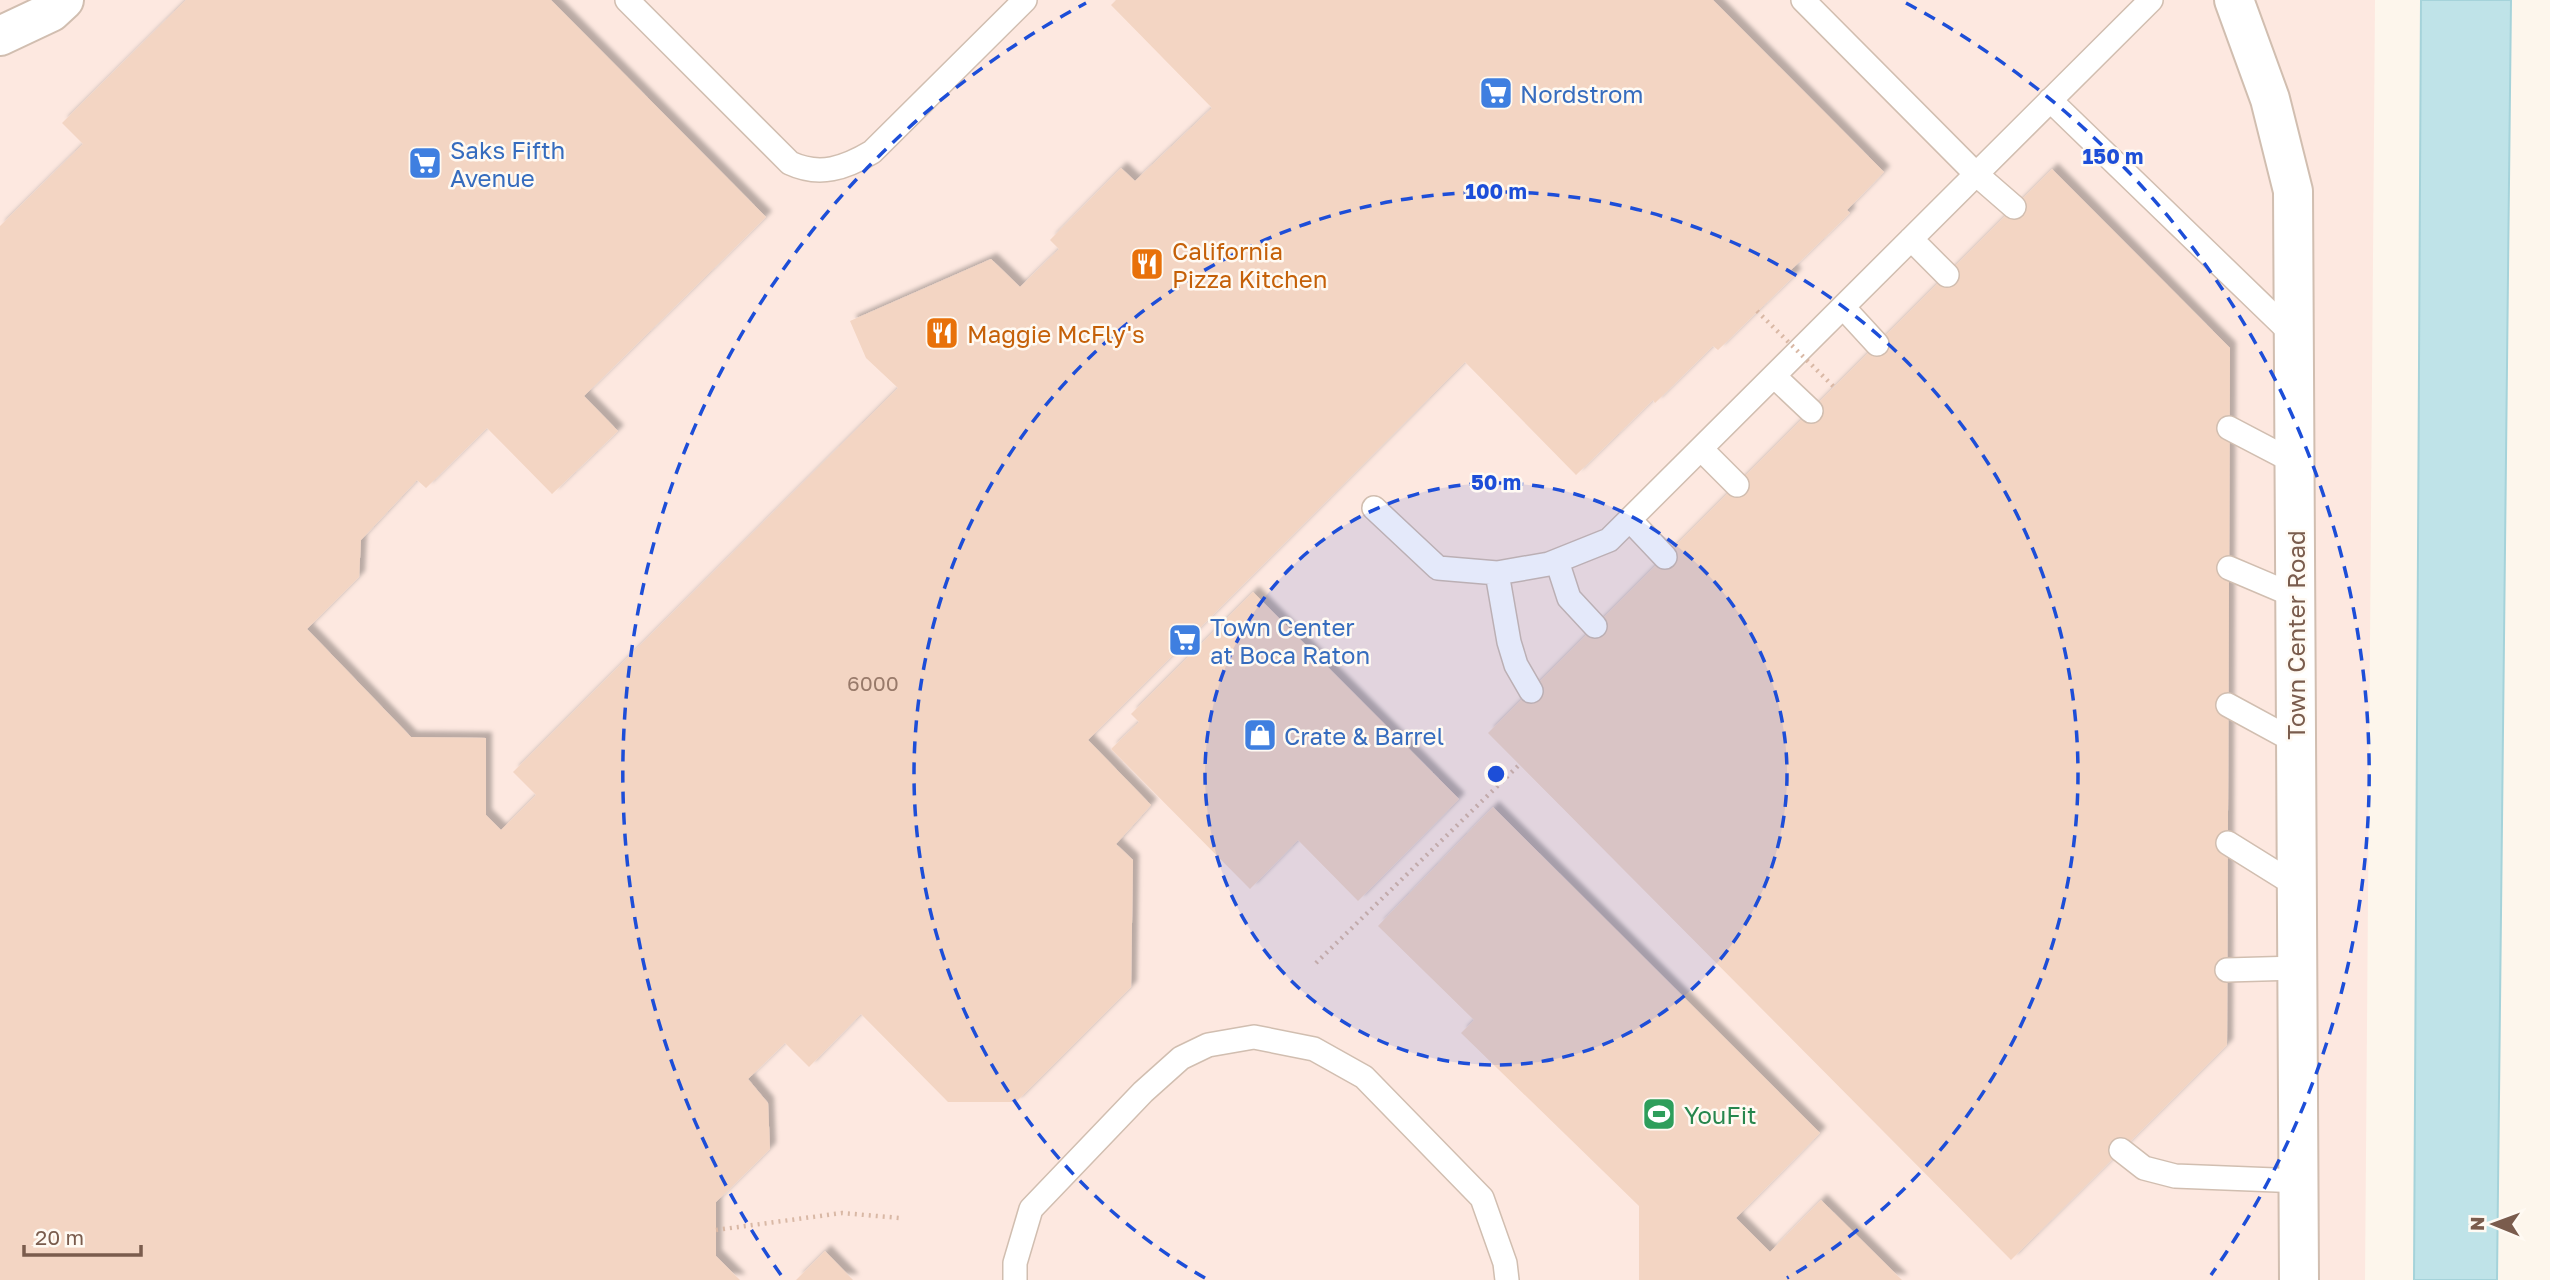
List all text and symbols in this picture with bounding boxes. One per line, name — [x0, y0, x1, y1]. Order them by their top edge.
supermarket icon: Nordstrom — [1477, 74, 1515, 112]
place label: Nordstrom — [1520, 79, 1644, 108]
place label: Saks Fifth Avenue — [450, 135, 565, 192]
text: 150 m — [2083, 143, 2143, 169]
supermarket icon: Saks Fifth Avenue — [406, 144, 444, 182]
text: 100 m — [1465, 178, 1527, 204]
place label: California Pizza Kitchen — [1172, 236, 1328, 293]
restaurant icon: California Pizza Kitchen — [1128, 245, 1166, 283]
restaurant icon: Maggie McFly's — [923, 314, 961, 352]
place label: Maggie McFly's — [967, 319, 1145, 348]
text: 50 m — [1471, 469, 1521, 495]
street label: Town Center Road — [2281, 530, 2310, 740]
place label: Town Center at Boca Raton — [1210, 612, 1370, 669]
supermarket icon: Town Center at Boca Raton — [1166, 621, 1204, 659]
house number: 6000 — [847, 670, 899, 696]
shop icon: Crate & Barrel — [1241, 716, 1279, 754]
place label: Crate & Barrel — [1284, 721, 1444, 750]
centre of rings — [1484, 762, 1508, 786]
sports icon: YouFit — [1640, 1095, 1678, 1133]
place label: YouFit — [1684, 1100, 1757, 1129]
north arrow — [2459, 1189, 2529, 1259]
scale bar — [24, 1214, 142, 1258]
text: N — [2465, 1216, 2488, 1231]
text: 20 m — [35, 1224, 84, 1250]

